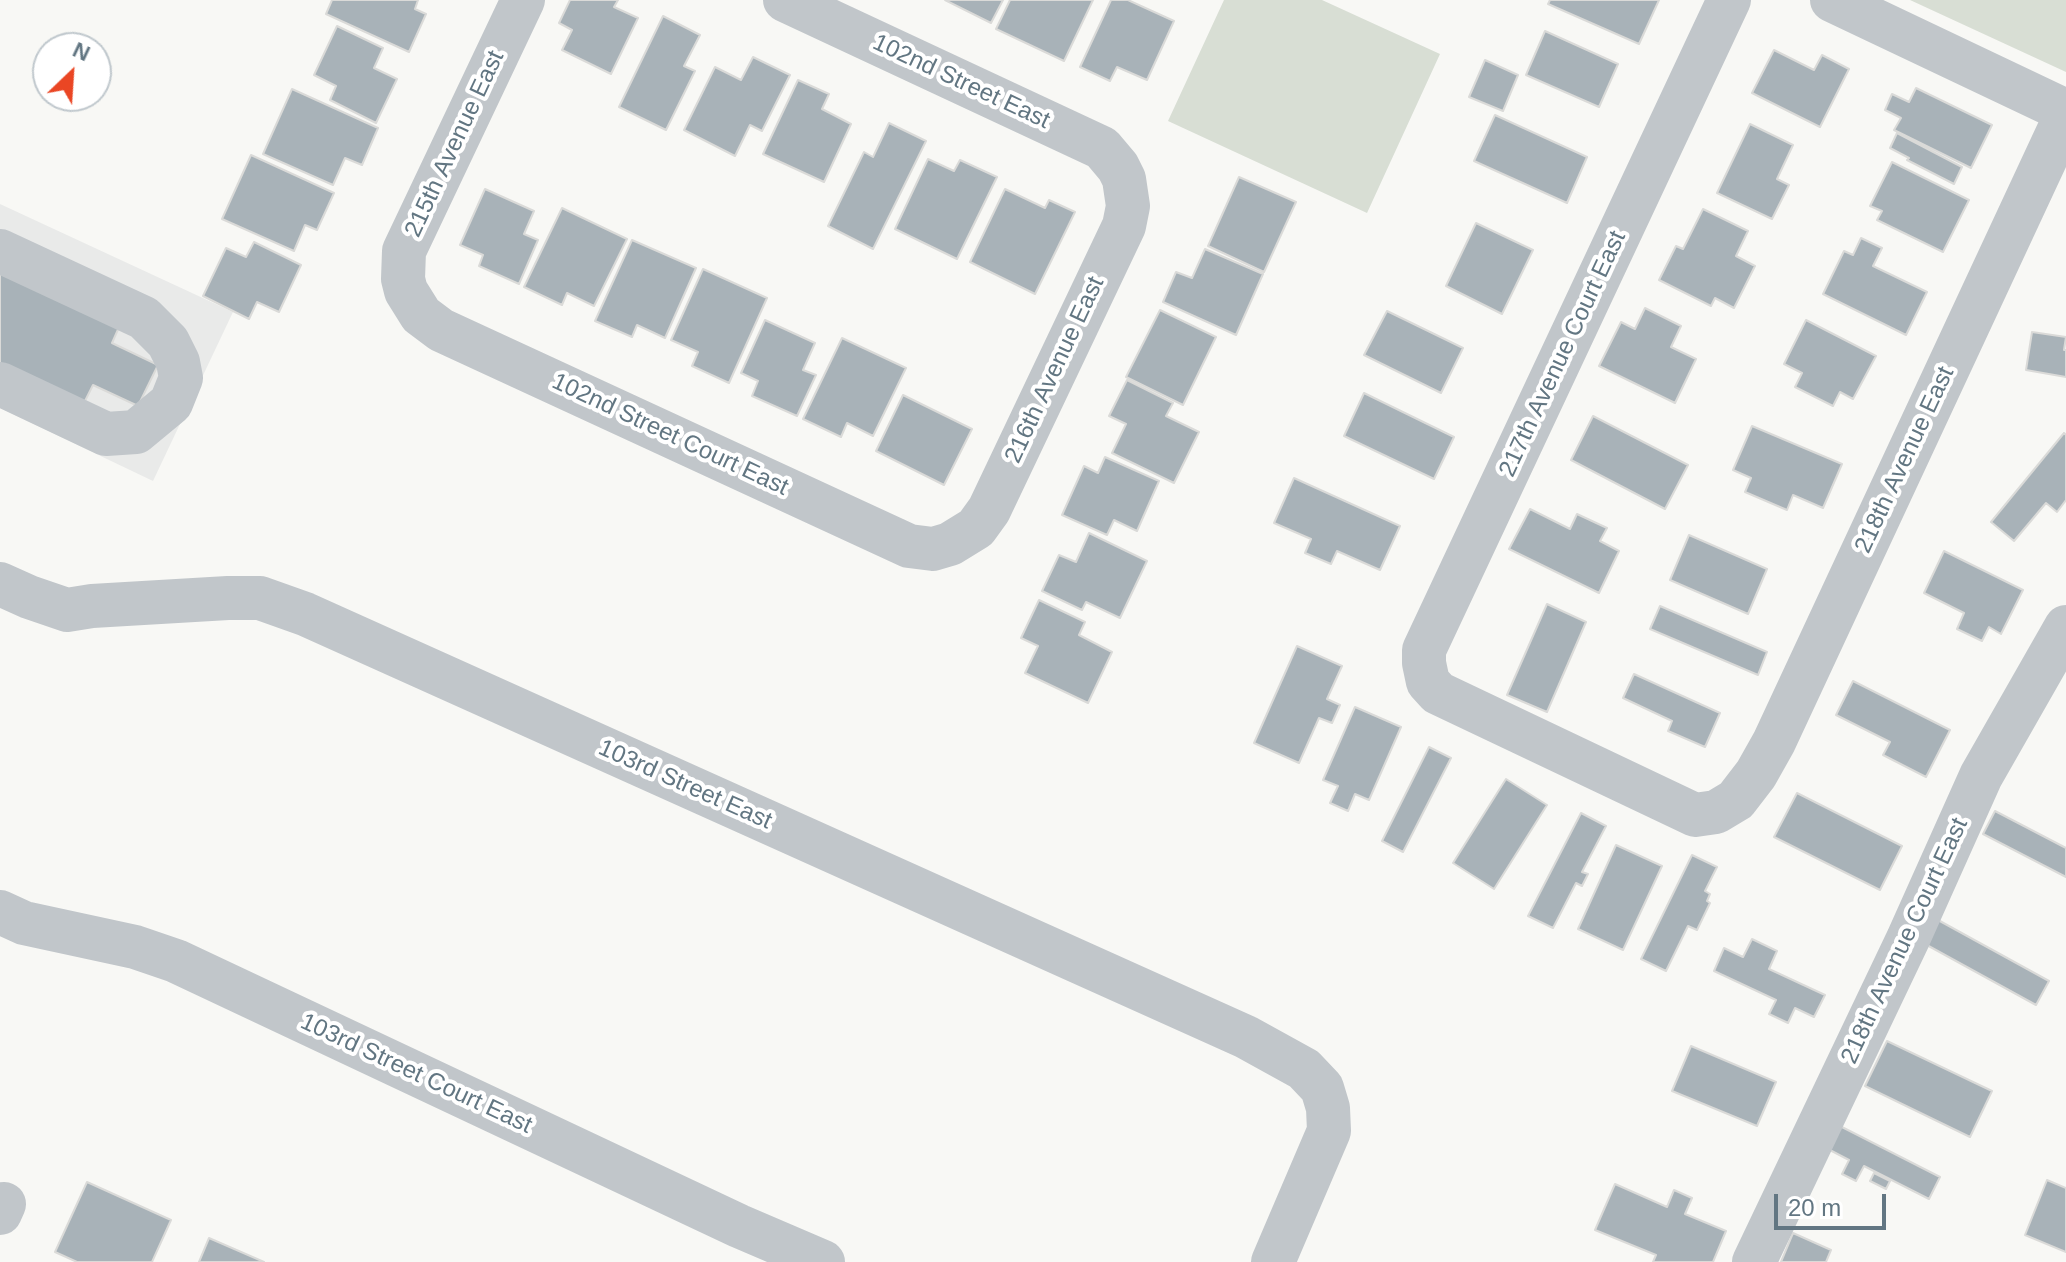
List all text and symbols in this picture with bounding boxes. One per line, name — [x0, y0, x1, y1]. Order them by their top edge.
street label: 102nd Street East — [868, 28, 1054, 136]
north arrow — [32, 32, 112, 112]
text: N — [69, 37, 94, 66]
street label: 215th Avenue East — [399, 46, 511, 242]
street label: 217th Avenue Court East — [1493, 227, 1633, 481]
street label: 216th Avenue East — [999, 272, 1111, 468]
street label: 218th Avenue East — [1849, 362, 1961, 558]
street label: 102nd Street Court East — [547, 368, 793, 502]
street label: 103rd Street East — [594, 734, 776, 836]
street label: 218th Avenue Court East — [1835, 814, 1975, 1068]
street label: 103rd Street Court East — [296, 1008, 536, 1140]
scale bar — [1778, 1178, 1890, 1228]
text: 20 m — [1788, 1194, 1841, 1221]

